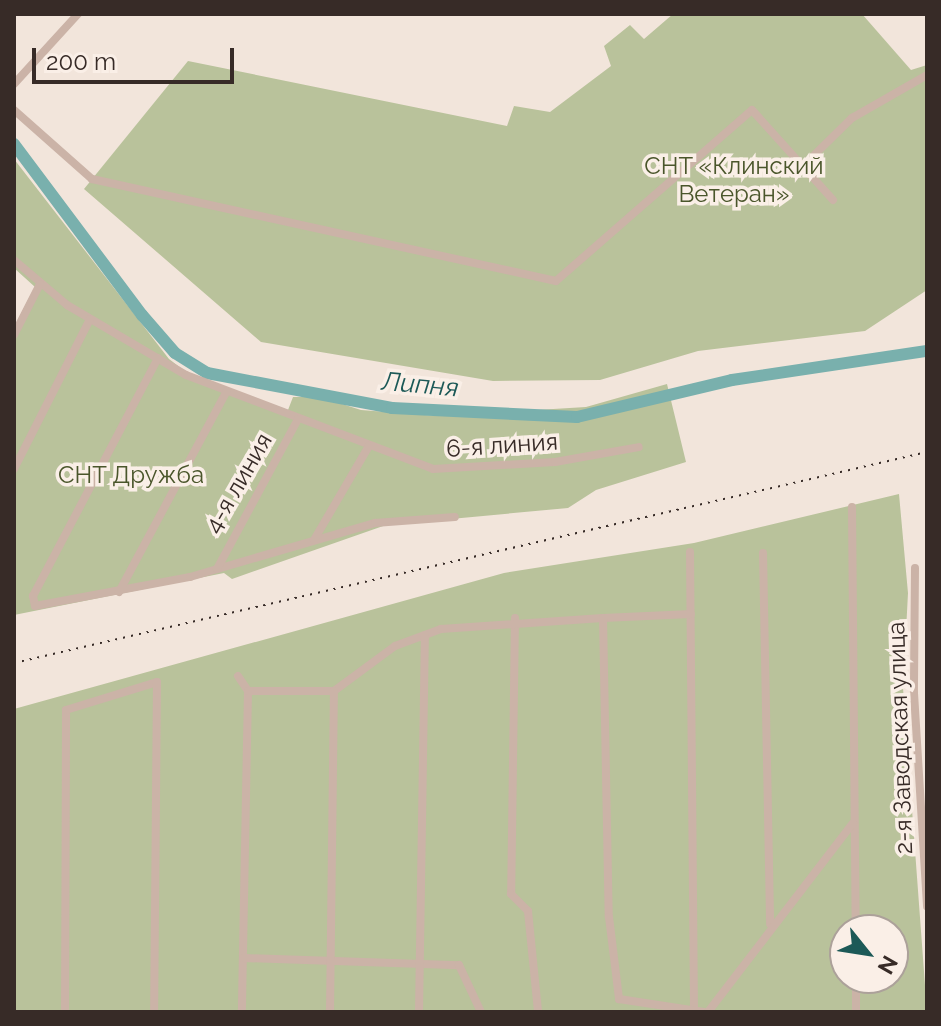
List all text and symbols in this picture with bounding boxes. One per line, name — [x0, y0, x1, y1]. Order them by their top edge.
scale bar — [36, 32, 238, 82]
text: 200 m — [46, 47, 116, 76]
park label: СНТ «Клинский Ветеран» — [644, 152, 824, 208]
water label: Липня — [380, 366, 460, 404]
street label: 6-я линия — [445, 427, 559, 463]
street label: 4-я линия — [198, 428, 278, 538]
park label: СНТ Дружба — [58, 461, 204, 489]
street label: 2-я Заводская улица — [882, 621, 918, 855]
north arrow — [829, 914, 909, 994]
text: N — [873, 951, 904, 979]

